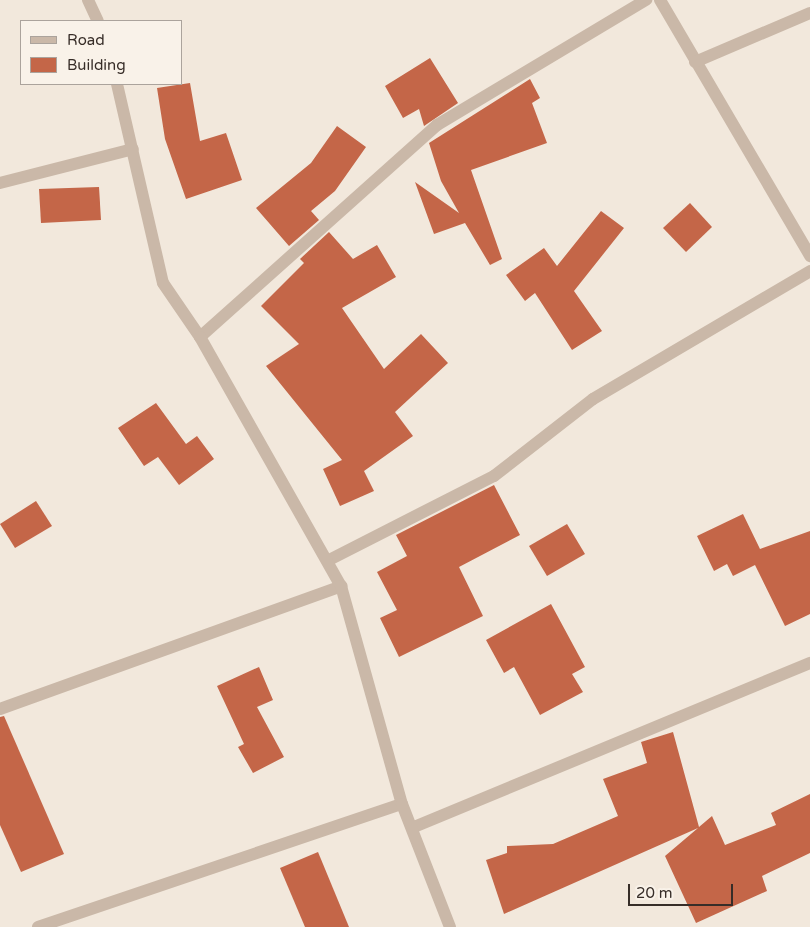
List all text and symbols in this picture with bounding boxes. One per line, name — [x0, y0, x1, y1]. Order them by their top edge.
legend — [20, 20, 182, 85]
text: Road — [67, 31, 105, 49]
text: Building — [67, 56, 126, 74]
scale bar — [630, 874, 735, 906]
text: 20 m — [636, 884, 673, 902]

